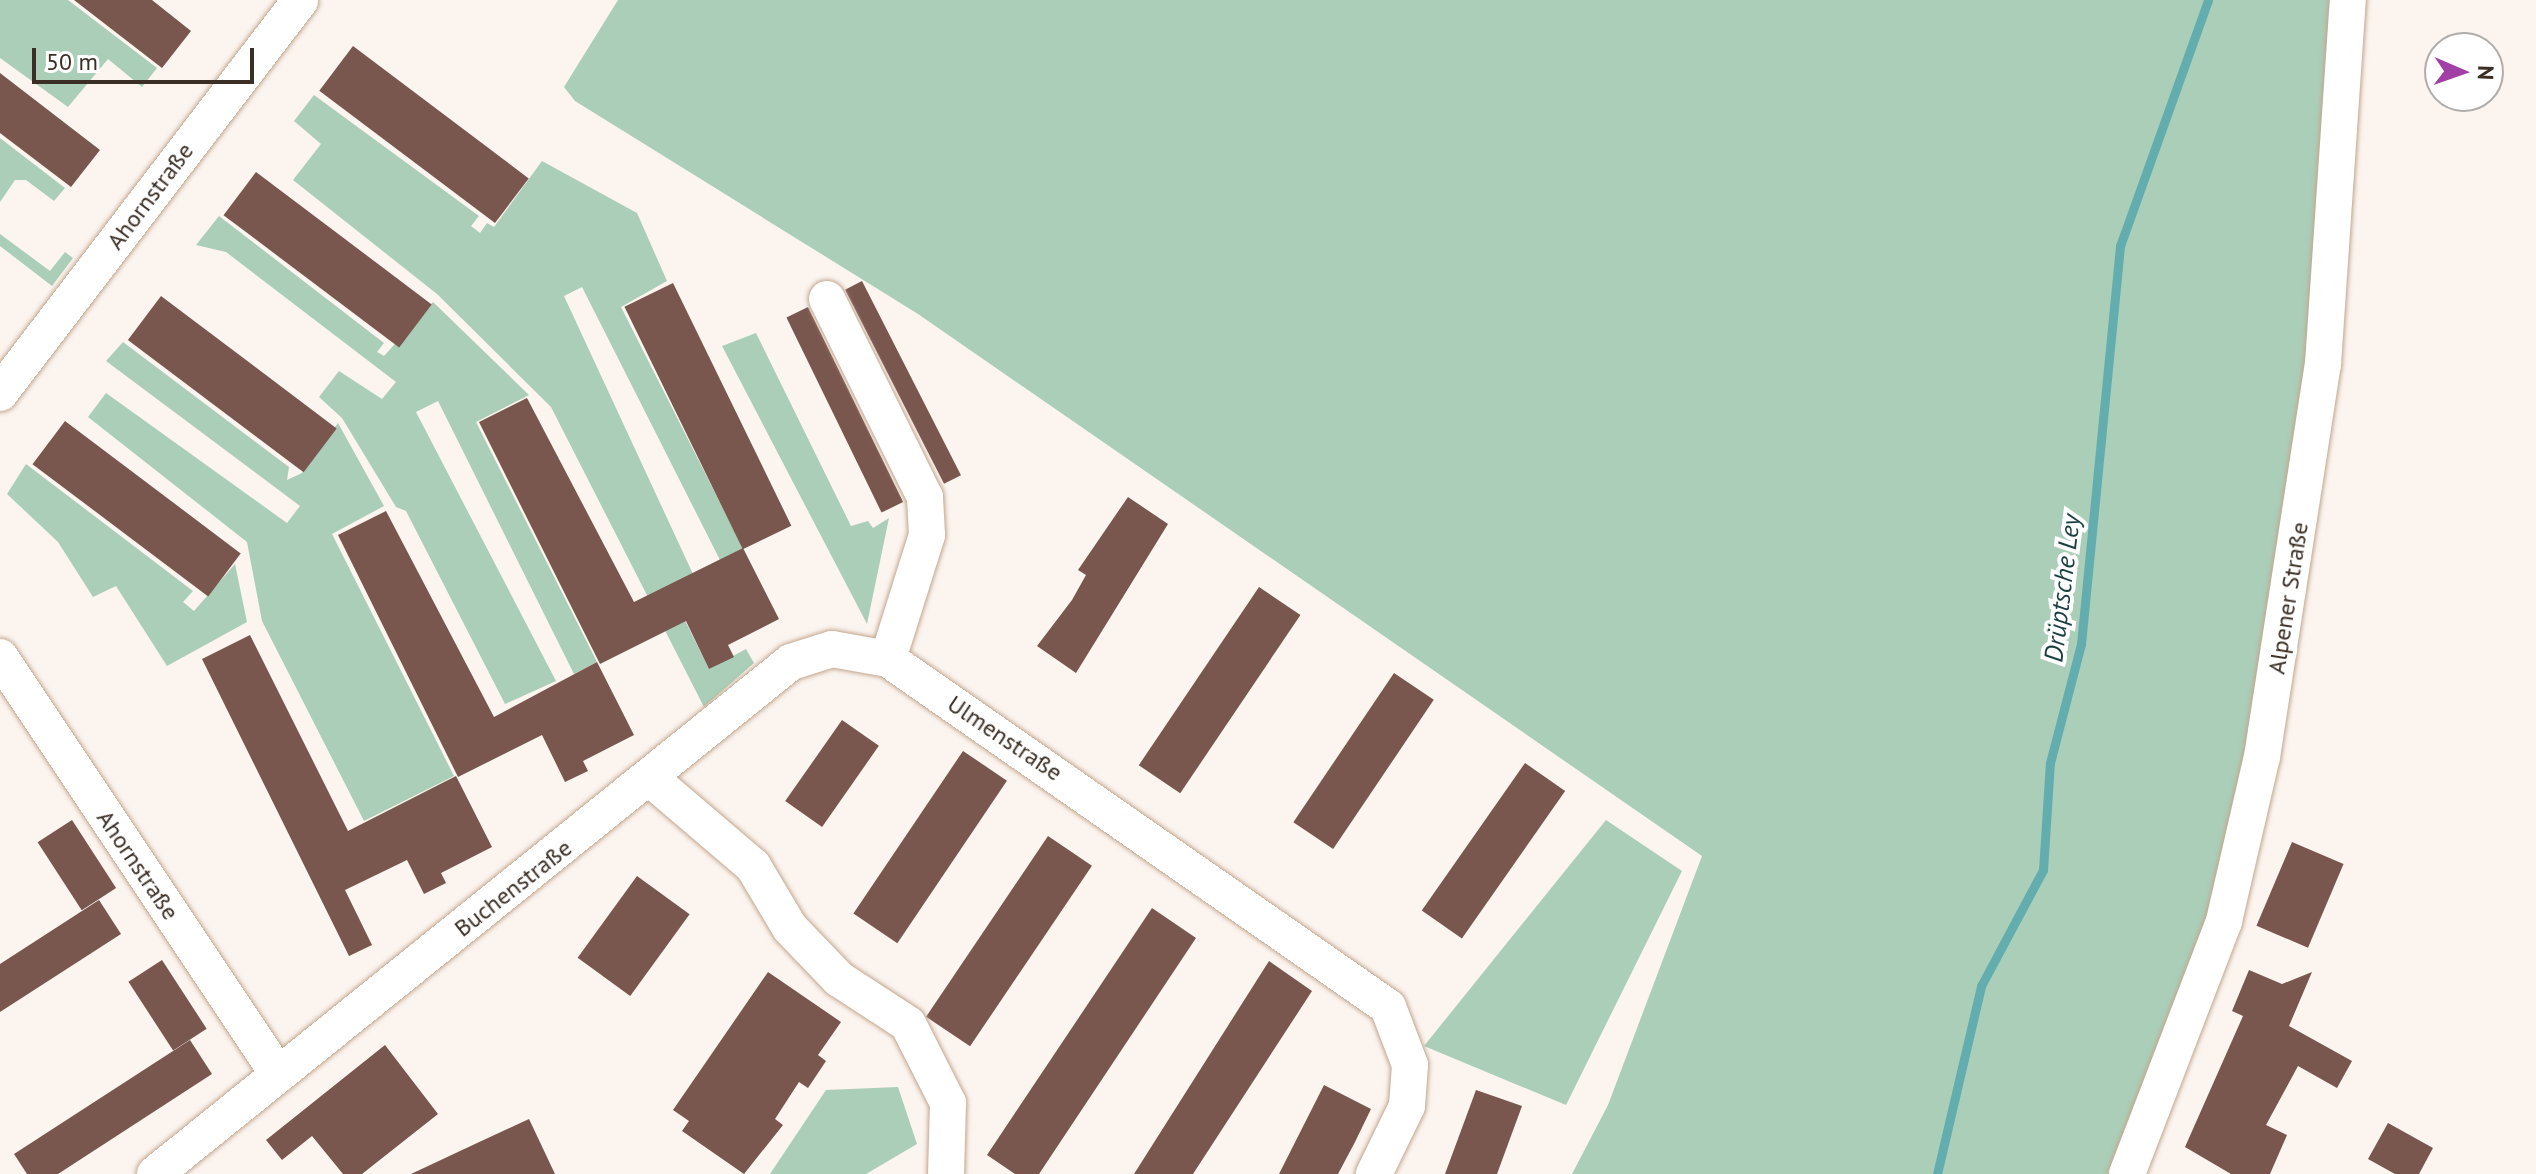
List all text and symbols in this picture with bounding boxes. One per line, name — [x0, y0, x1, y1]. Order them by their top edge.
scale bar — [36, 32, 258, 82]
north arrow — [2424, 32, 2504, 112]
text: 50 m — [46, 46, 98, 77]
text: N — [2472, 65, 2500, 80]
street label: Ahornstraße — [101, 137, 199, 255]
water label: Drüptsche Ley — [2037, 512, 2087, 664]
street label: Alpener Straße — [2262, 520, 2314, 676]
street label: Ulmenstraße — [942, 689, 1068, 787]
street label: Ahornstraße — [91, 805, 185, 925]
street label: Buchenstraße — [449, 833, 577, 943]

